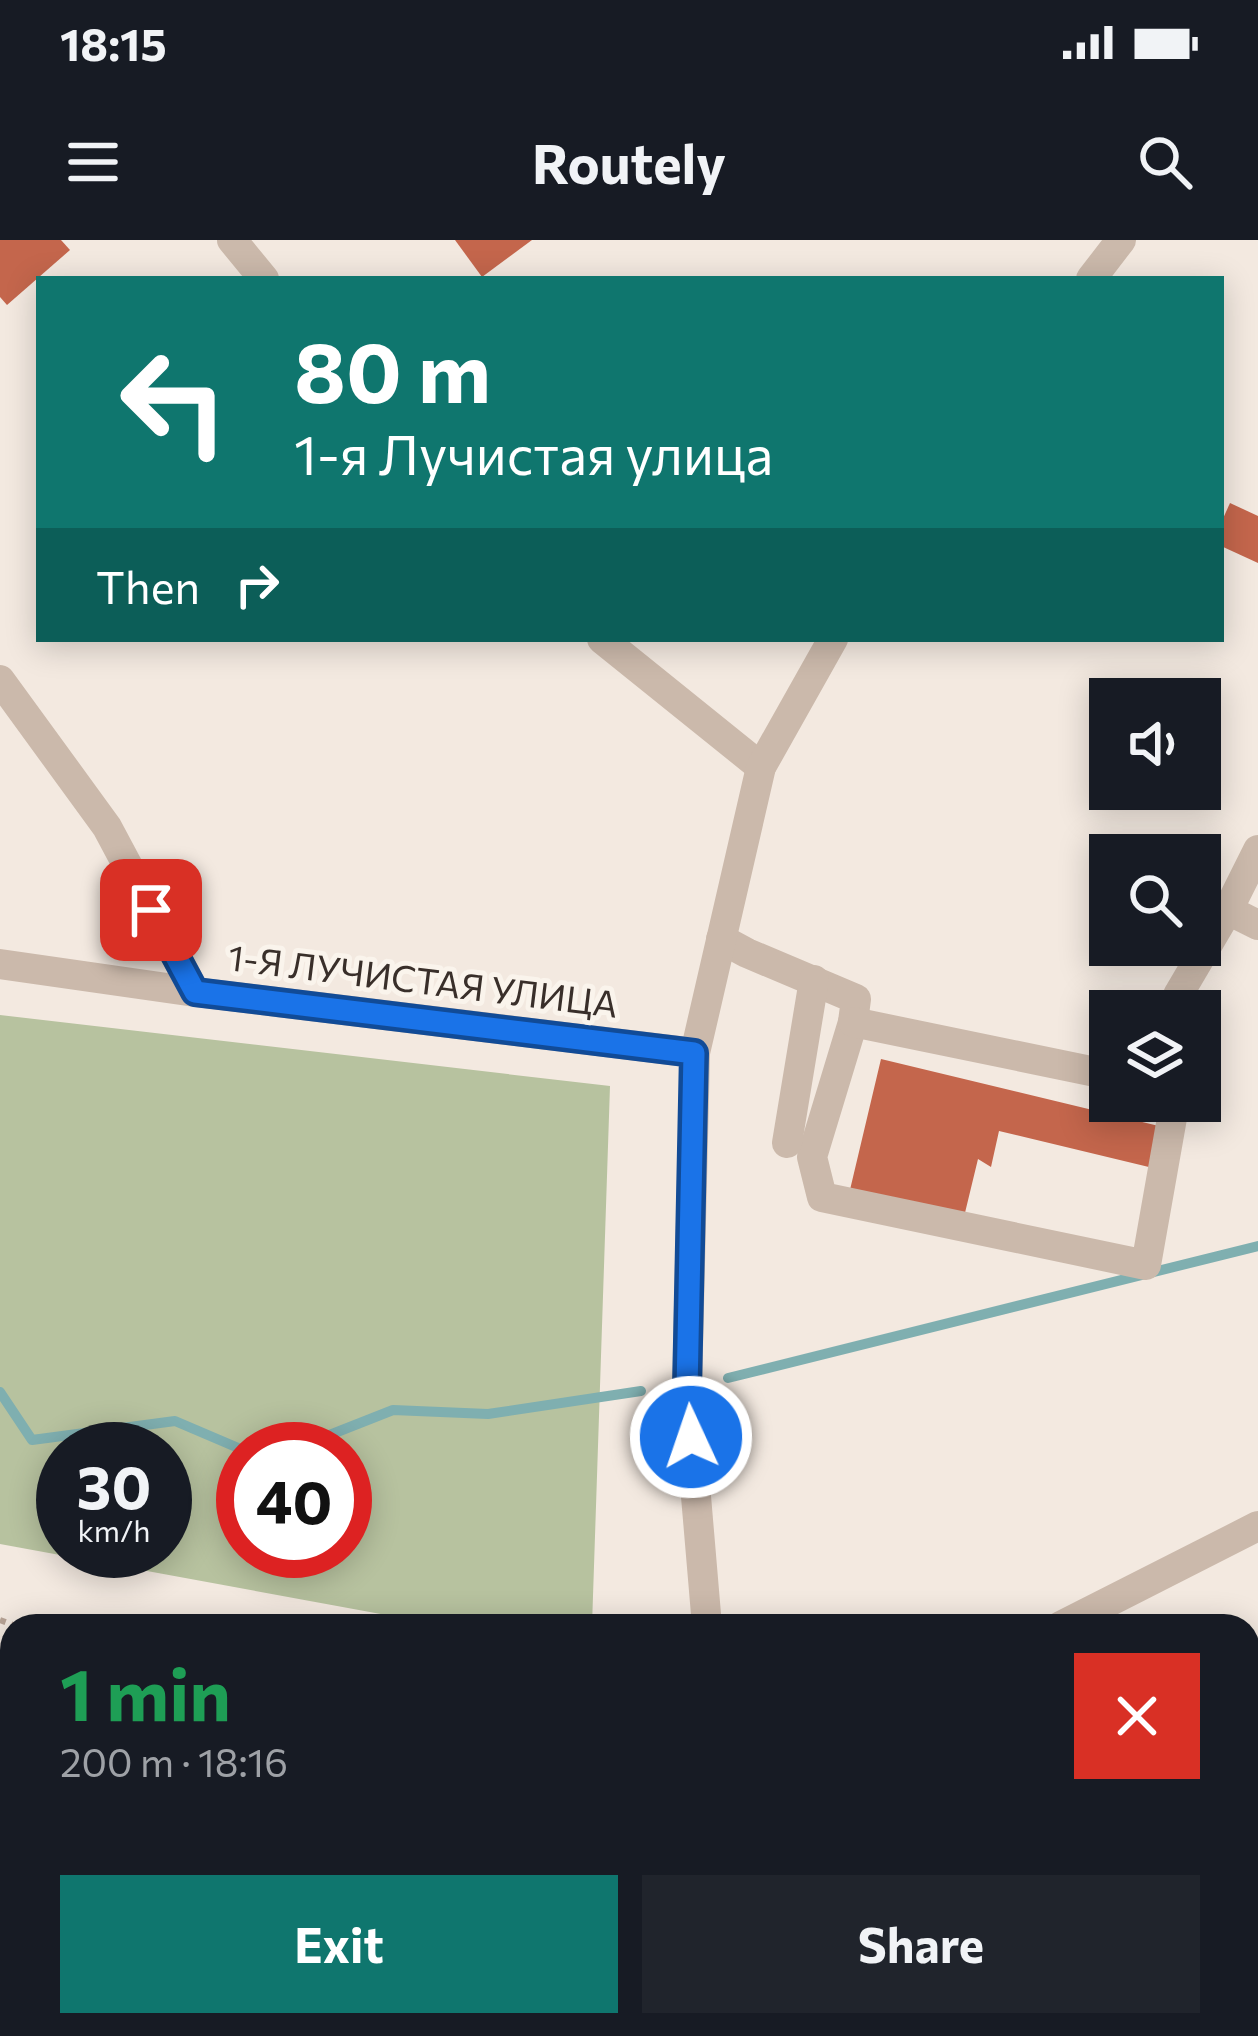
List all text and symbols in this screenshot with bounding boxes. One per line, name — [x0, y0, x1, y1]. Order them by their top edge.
text: 18:15 — [60, 15, 167, 70]
icon: menu — [60, 129, 126, 195]
text: Routely — [532, 129, 726, 195]
icon: search — [1132, 129, 1198, 195]
text: 80 m — [294, 318, 491, 420]
icon: left — [96, 324, 252, 480]
text: 1-я Лучистая улица — [294, 420, 773, 486]
icon: right — [224, 552, 290, 618]
text: Then — [96, 558, 200, 613]
map controls — [1089, 678, 1221, 1122]
button: sound — [1089, 678, 1221, 810]
button: search — [1089, 834, 1221, 966]
pin — [100, 859, 202, 961]
icon: arrive — [118, 877, 184, 943]
street label: 1-Я ЛУЧИСТАЯ УЛИЦА — [226, 933, 621, 1025]
button: layers — [1089, 990, 1221, 1122]
position arrow — [628, 1374, 754, 1500]
speed limit sign: 40 — [216, 1422, 372, 1578]
text: 30 — [77, 1448, 151, 1521]
text: km/h — [78, 1511, 150, 1548]
text: 1 min — [60, 1648, 231, 1736]
button: close — [1074, 1653, 1200, 1779]
text: 200 m · 18:16 — [60, 1737, 288, 1785]
button: Exit — [60, 1875, 618, 2013]
button: Share — [642, 1875, 1200, 2013]

